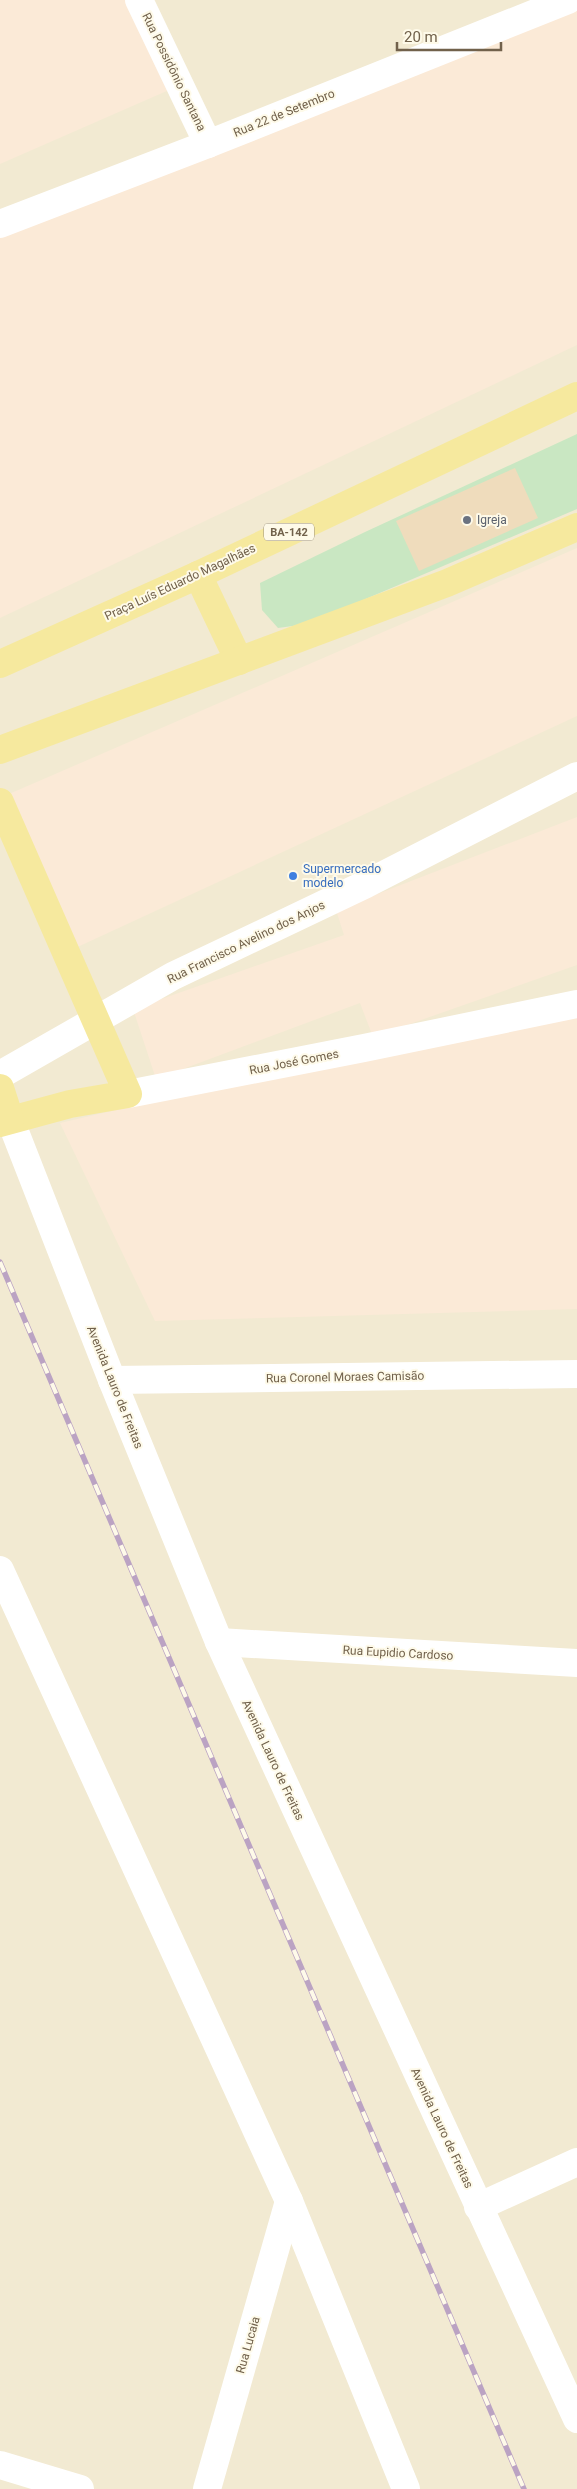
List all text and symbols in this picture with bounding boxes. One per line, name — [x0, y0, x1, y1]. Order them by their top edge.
street label: Rua Possidônio Santana — [139, 10, 209, 134]
scale bar — [397, 20, 501, 52]
text: 20 m — [404, 28, 438, 46]
street label: Rua 22 de Setembro — [231, 86, 337, 140]
place label: Igreja — [477, 513, 507, 527]
marker: Igreja — [461, 514, 473, 526]
road number: BA-142 — [264, 524, 314, 540]
street label: Praça Luís Eduardo Magalhães — [102, 541, 258, 623]
place label: Supermercado modelo — [303, 862, 381, 890]
marker: Supermercado modelo — [287, 870, 299, 882]
street label: Rua Francisco Avelino dos Anjos — [165, 898, 327, 986]
street label: Rua José Gomes — [248, 1046, 340, 1078]
street label: Avenida Lauro de Freitas — [84, 1324, 146, 1450]
street label: Rua Coronel Moraes Camisão — [266, 1369, 424, 1385]
street label: Rua Eupidio Cardoso — [342, 1643, 454, 1663]
street label: Avenida Lauro de Freitas — [239, 1698, 307, 1822]
street label: Avenida Lauro de Freitas — [408, 2066, 476, 2190]
street label: Rua Lucaia — [233, 2315, 263, 2375]

